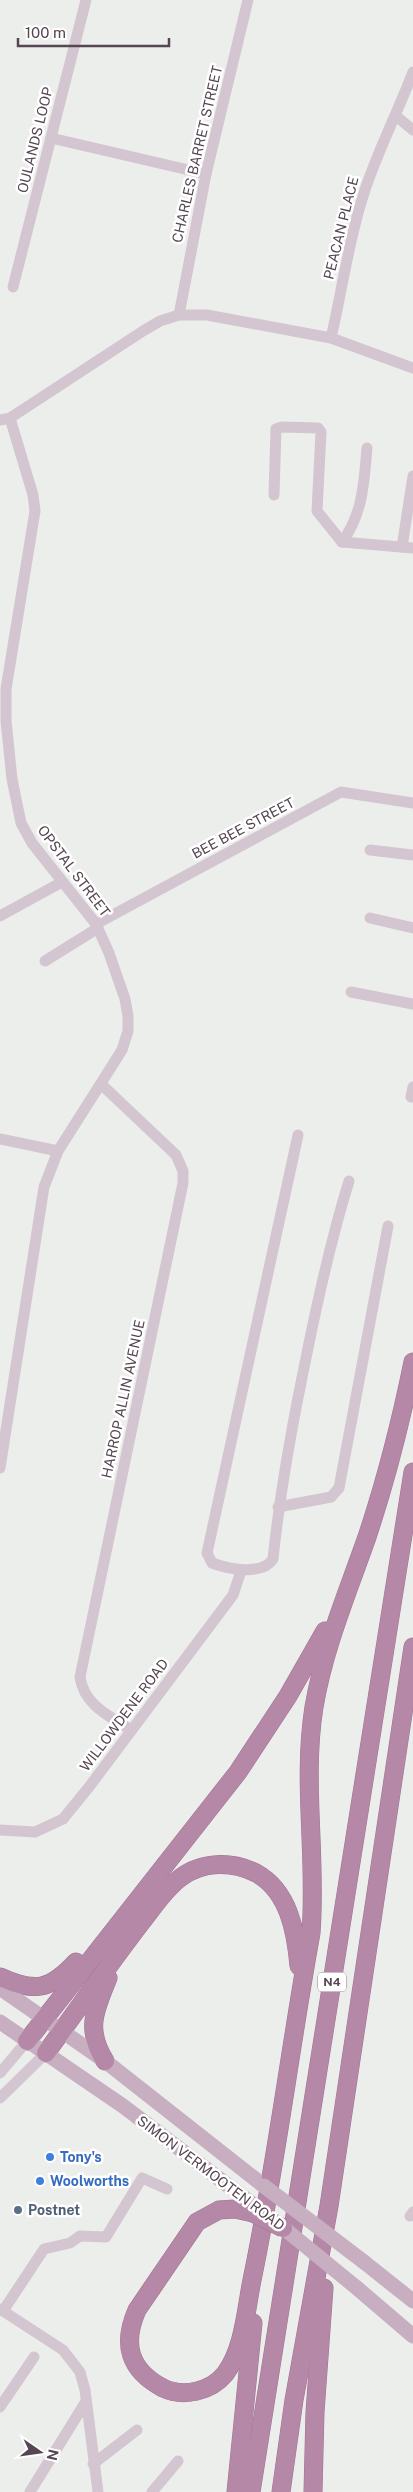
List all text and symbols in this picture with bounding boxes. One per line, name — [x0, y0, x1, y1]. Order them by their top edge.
scale bar — [18, 15, 169, 47]
text: 100 m — [25, 24, 66, 41]
street label: CHARLES BARRET STREET — [169, 64, 225, 244]
street label: OULANDS LOOP — [14, 85, 56, 194]
street label: PEACAN PLACE — [321, 175, 361, 281]
street label: BEE BEE STREET — [189, 794, 297, 862]
street label: OPSTAL STREET — [35, 822, 113, 920]
street label: HARROP ALLIN AVENUE — [98, 1318, 148, 1480]
street label: WILLOWDENE ROAD — [77, 1656, 171, 1774]
road number: N4 — [318, 1972, 346, 1991]
street label: SIMON VERMOOTEN ROAD — [134, 2112, 288, 2234]
place label: Tony's — [60, 2149, 102, 2165]
marker: Tony's — [44, 2151, 56, 2163]
place label: Woolworths — [50, 2173, 129, 2189]
marker: Woolworths — [34, 2175, 46, 2187]
place label: Postnet — [28, 2202, 80, 2218]
marker: Postnet — [12, 2204, 24, 2216]
north arrow — [15, 2427, 65, 2477]
text: N — [44, 2448, 62, 2462]

